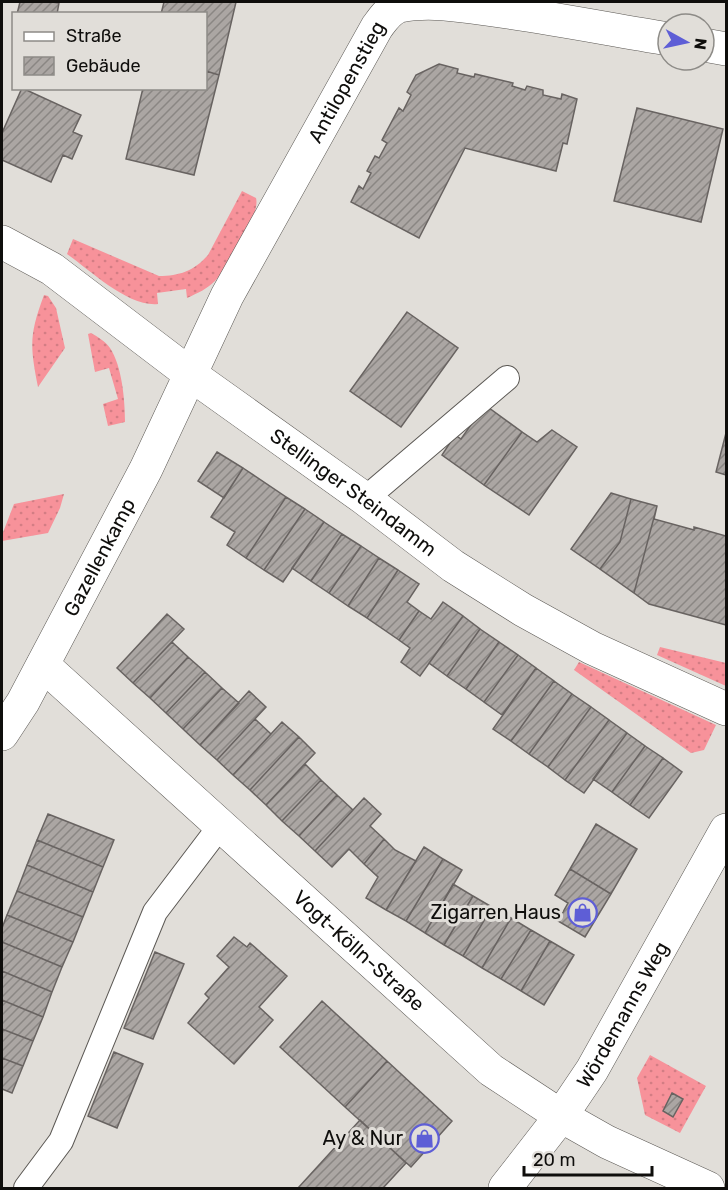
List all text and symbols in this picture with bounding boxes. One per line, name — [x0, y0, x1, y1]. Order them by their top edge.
legend — [12, 12, 207, 90]
north arrow — [656, 12, 716, 72]
street label: Antilopenstieg — [303, 17, 390, 147]
text: Straße — [66, 25, 122, 47]
text: N — [690, 37, 711, 51]
text: Gebäude — [66, 55, 141, 77]
street label: Stellinger Steindamm — [266, 423, 441, 561]
street label: Gazellenkamp — [59, 494, 140, 620]
street label: Vogt-Kölln-Straße — [288, 885, 430, 1016]
shop icon: Zigarren Haus — [566, 896, 598, 928]
place label: Zigarren Haus — [430, 900, 561, 924]
street label: Wördemanns Weg — [572, 937, 673, 1092]
shop icon: Ay & Nur — [408, 1122, 440, 1154]
place label: Ay & Nur — [323, 1126, 403, 1150]
scale bar — [524, 1139, 652, 1177]
text: 20 m — [533, 1149, 575, 1171]

